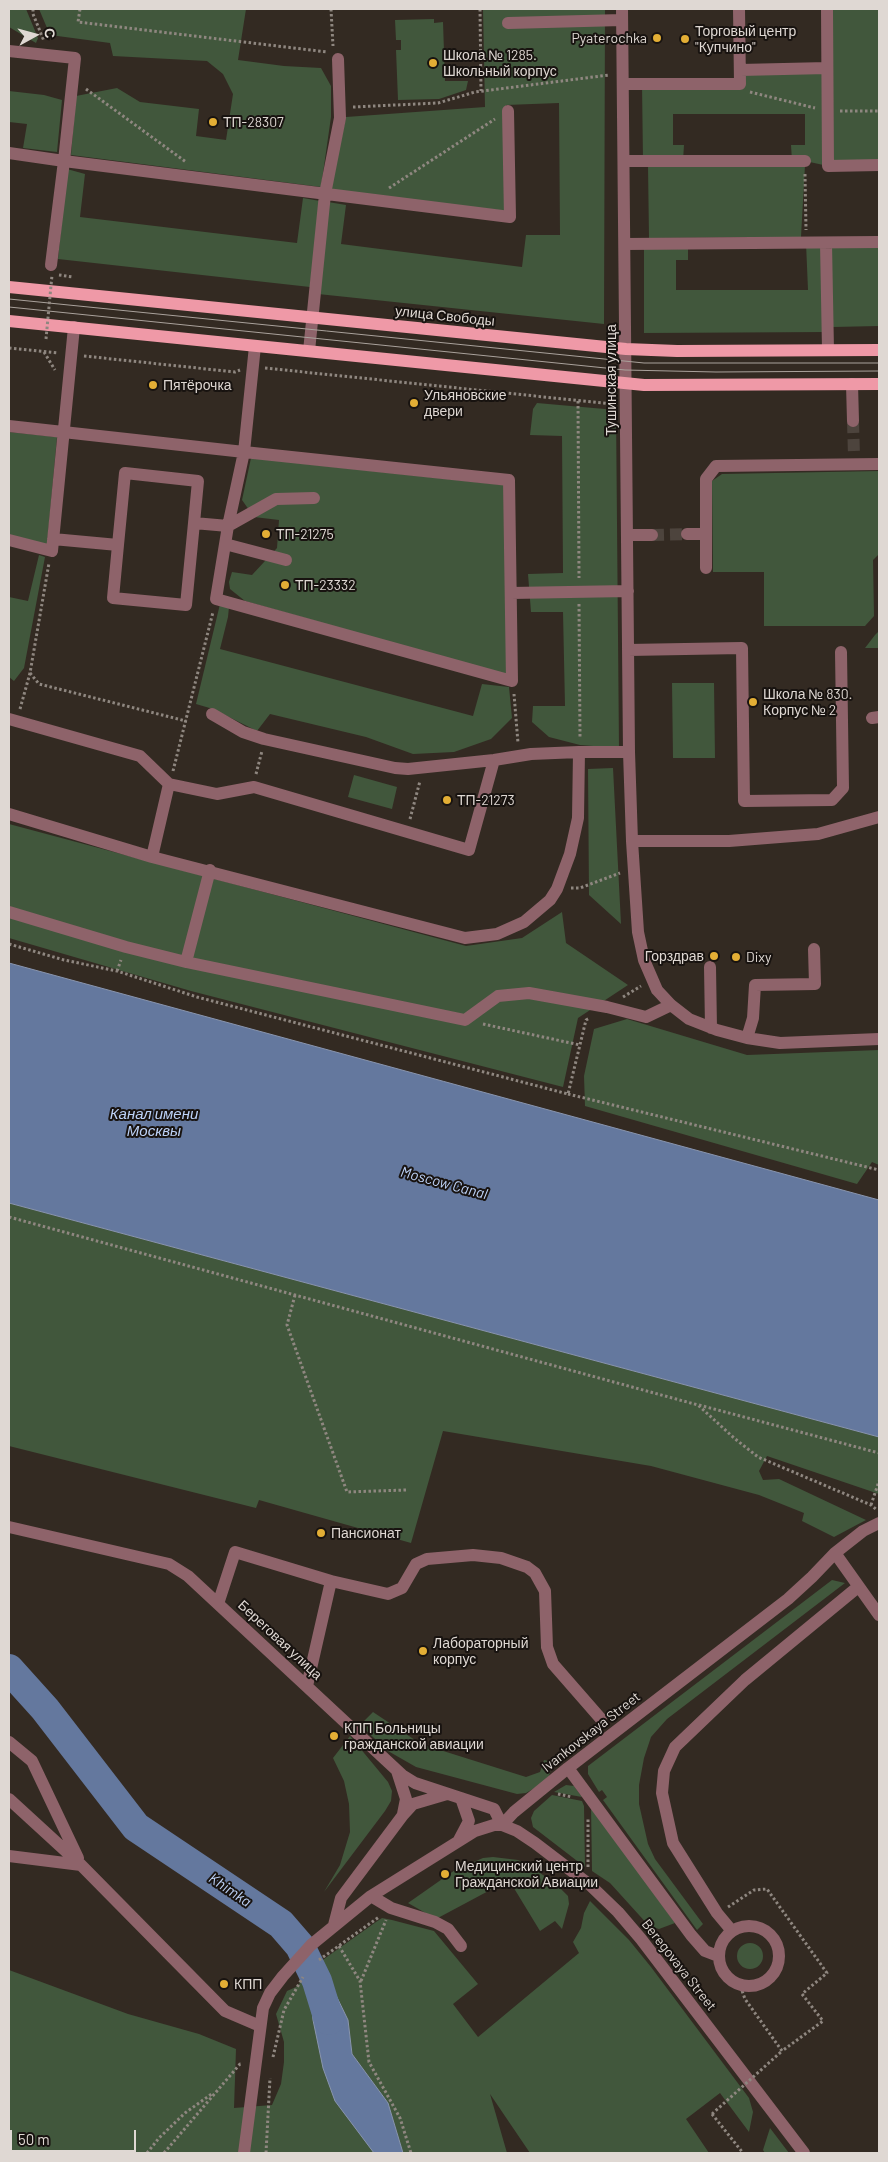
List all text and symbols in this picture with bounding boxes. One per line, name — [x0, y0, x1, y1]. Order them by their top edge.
north arrow — [10, 10, 60, 60]
place label: Торговый центр "Купчино" — [695, 23, 796, 56]
text: С — [41, 27, 59, 39]
place label: Pyaterochka — [571, 30, 647, 46]
marker: Pyaterochka — [651, 32, 663, 44]
marker: Торговый центр "Купчино" — [679, 33, 691, 45]
place label: Школа № 1285. Школьный корпус — [443, 47, 557, 80]
marker: Школа № 1285. Школьный корпус — [427, 57, 439, 69]
place label: ТП-28307 — [223, 114, 284, 130]
marker: ТП-28307 — [207, 116, 219, 128]
street label: улица Свободы — [394, 302, 496, 330]
street label: Тушинская улица — [603, 324, 619, 436]
place label: Пятёрочка — [163, 377, 232, 393]
marker: Пятёрочка — [147, 379, 159, 391]
place label: Ульяновские двери — [424, 387, 507, 420]
marker: Ульяновские двери — [408, 397, 420, 409]
place label: ТП-21275 — [276, 526, 334, 542]
marker: ТП-21275 — [260, 528, 272, 540]
place label: ТП-23332 — [295, 577, 356, 593]
marker: ТП-23332 — [279, 579, 291, 591]
place label: Школа № 830. Корпус № 2 — [763, 686, 852, 719]
marker: Школа № 830. Корпус № 2 — [747, 696, 759, 708]
place label: ТП-21273 — [457, 792, 515, 808]
marker: ТП-21273 — [441, 794, 453, 806]
place label: Горздрав — [645, 948, 704, 964]
place label: Dixy — [746, 949, 771, 965]
marker: Горздрав — [708, 950, 720, 962]
marker: Dixy — [730, 951, 742, 963]
water label: Канал имени Москвы — [110, 1105, 198, 1140]
water label: Moscow Canal — [398, 1163, 490, 1203]
place label: Пансионат — [331, 1525, 401, 1541]
marker: Пансионат — [315, 1527, 327, 1539]
street label: Береговая улица — [234, 1597, 326, 1683]
place label: Лабораторный корпус — [433, 1635, 528, 1668]
marker: Лабораторный корпус — [417, 1645, 429, 1657]
street label: Ivankovskaya Street — [538, 1688, 644, 1776]
place label: КПП Больницы гражданской авиации — [344, 1720, 484, 1752]
marker: КПП Больницы гражданской авиации — [328, 1730, 340, 1742]
place label: Медицинский центр Гражданской Авиации — [455, 1858, 598, 1890]
marker: Медицинский центр Гражданской Авиации — [439, 1868, 451, 1880]
water label: Khimka — [205, 1869, 255, 1911]
street label: Beregovaya Street — [638, 1916, 720, 2014]
place label: КПП — [234, 1976, 262, 1992]
marker: КПП — [218, 1978, 230, 1990]
scale bar — [12, 2120, 139, 2152]
text: 50 m — [18, 2130, 50, 2148]

